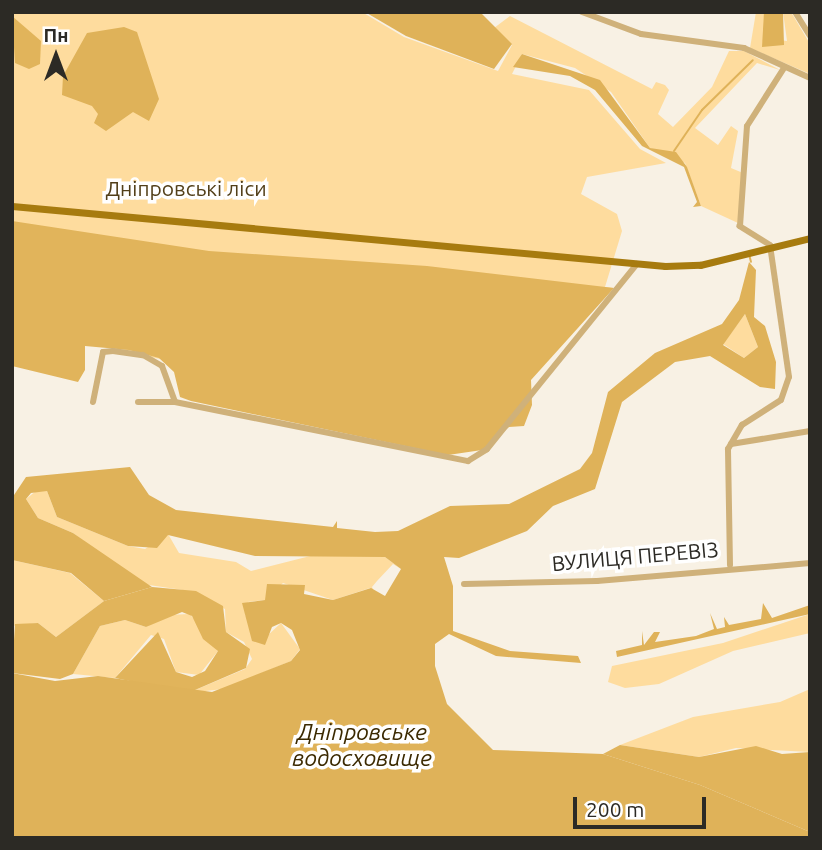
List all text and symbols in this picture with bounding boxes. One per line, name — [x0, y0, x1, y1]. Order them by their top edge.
north arrow — [21, 21, 91, 91]
text: Пн — [44, 24, 68, 46]
park label: Дніпровські ліси — [105, 175, 267, 201]
street label: ВУЛИЦЯ ПЕРЕВІЗ — [551, 536, 719, 576]
water label: Дніпровське водосховище — [292, 718, 432, 772]
scale bar — [577, 784, 710, 828]
text: 200 m — [586, 797, 644, 821]

